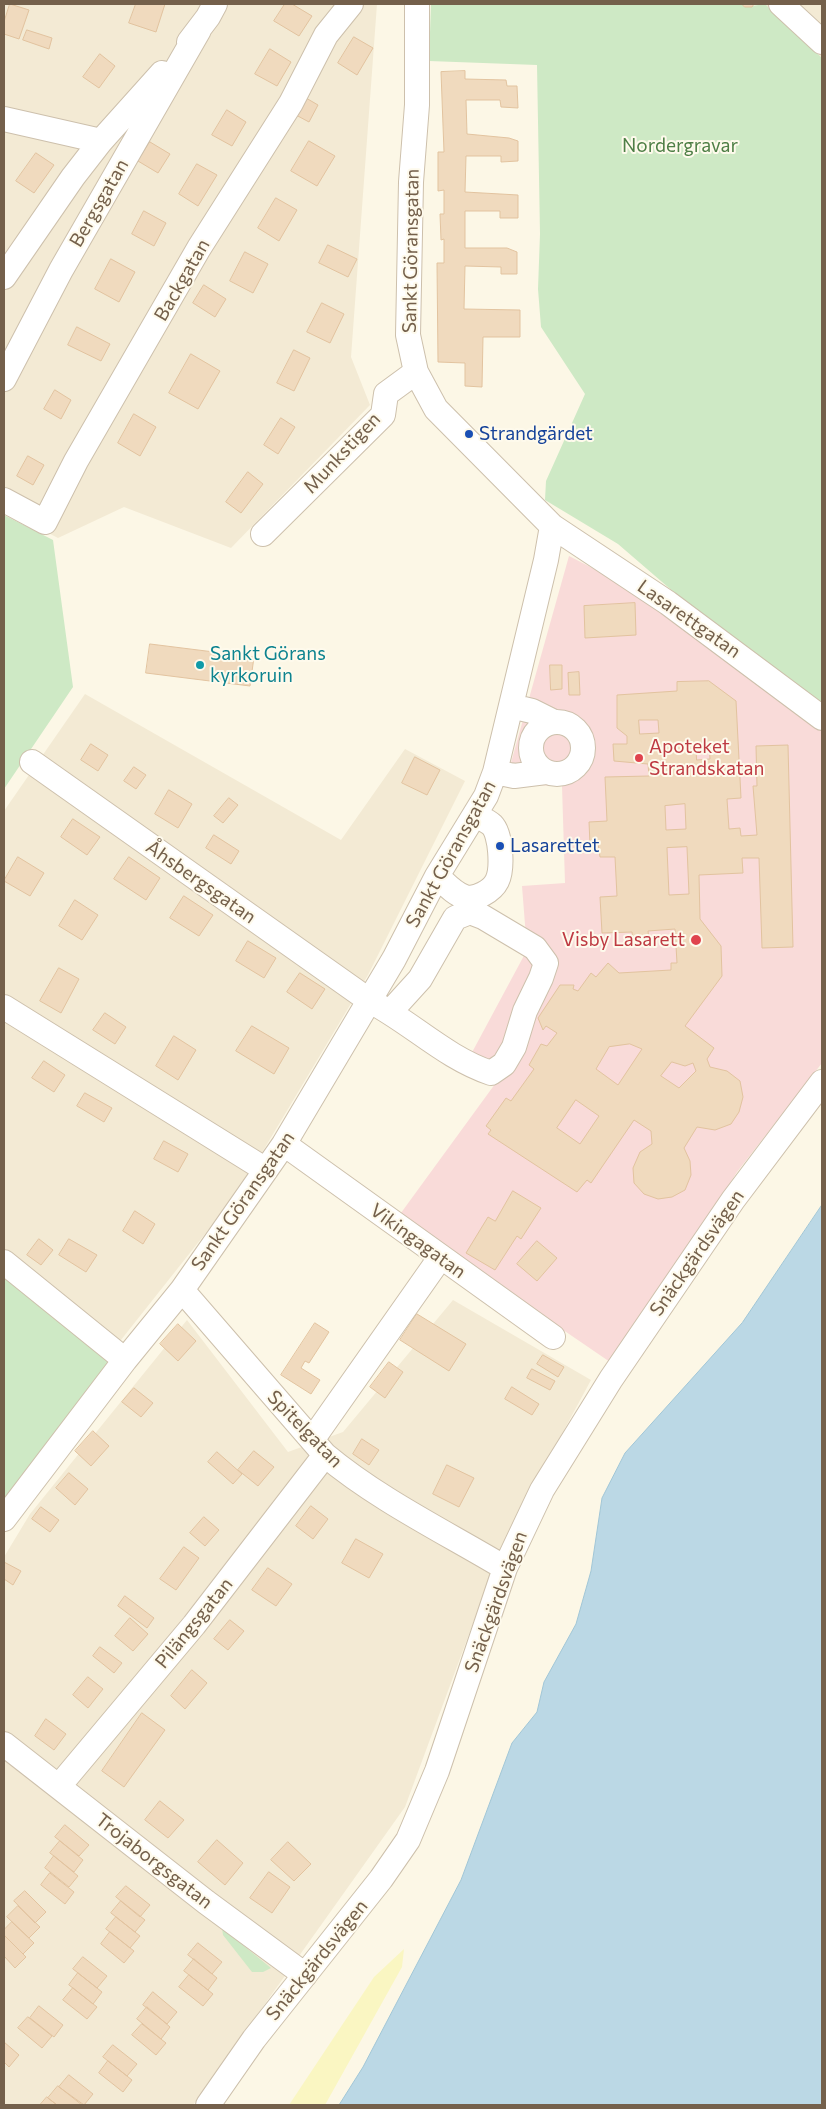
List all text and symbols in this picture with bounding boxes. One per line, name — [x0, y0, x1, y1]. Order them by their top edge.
park label: Nordergravar — [622, 135, 738, 157]
street label: Bergsgatan — [65, 155, 133, 251]
street label: Sankt Göransgatan — [398, 169, 424, 333]
street label: Backgatan — [149, 235, 215, 325]
street label: Munkstigen — [299, 408, 385, 498]
place label: Strandgärdet — [479, 423, 593, 445]
marker: Strandgärdet — [463, 428, 475, 440]
street label: Lasarettgatan — [633, 575, 745, 663]
place label: Sankt Görans kyrkoruin — [210, 643, 326, 687]
marker: Sankt Görans kyrkoruin — [194, 659, 206, 671]
place label: Apoteket Strandskatan — [649, 736, 764, 780]
marker: Apoteket Strandskatan — [633, 752, 645, 764]
street label: Sankt Göransgatan — [401, 777, 501, 931]
place label: Lasarettet — [510, 835, 600, 857]
street label: Åhsbergsgatan — [142, 836, 260, 928]
marker: Lasarettet — [494, 840, 506, 852]
place label: Visby Lasarett — [562, 929, 685, 951]
marker: Visby Lasarett — [689, 933, 703, 947]
street label: Sankt Göransgatan — [186, 1127, 300, 1275]
street label: Snäckgärdsvägen — [645, 1186, 749, 1320]
street label: Vikingagatan — [366, 1199, 470, 1283]
street label: Spitelgatan — [263, 1386, 347, 1472]
street label: Snäckgärdsvägen — [460, 1528, 532, 1676]
street label: Pilängsgatan — [151, 1573, 237, 1673]
street label: Trojaborgsgatan — [91, 1808, 217, 1914]
street label: Snäckgärdsvägen — [261, 1895, 373, 2025]

